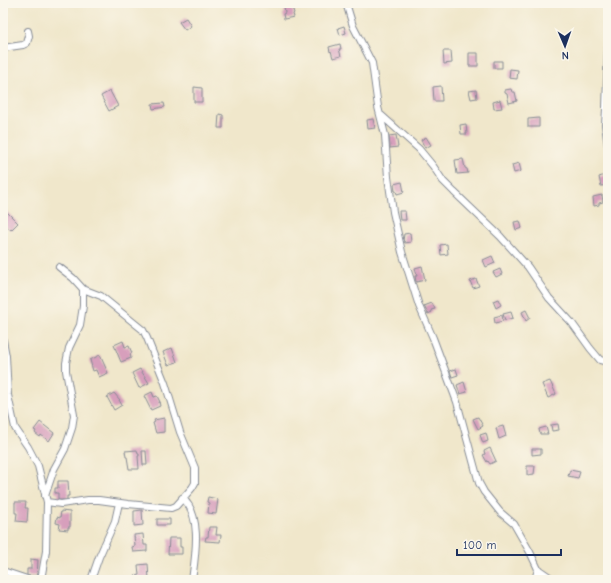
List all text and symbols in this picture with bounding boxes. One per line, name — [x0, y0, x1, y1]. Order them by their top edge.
north arrow — [545, 26, 585, 66]
text: N — [562, 49, 569, 62]
scale bar — [457, 531, 561, 557]
text: 100 m — [463, 538, 496, 552]

